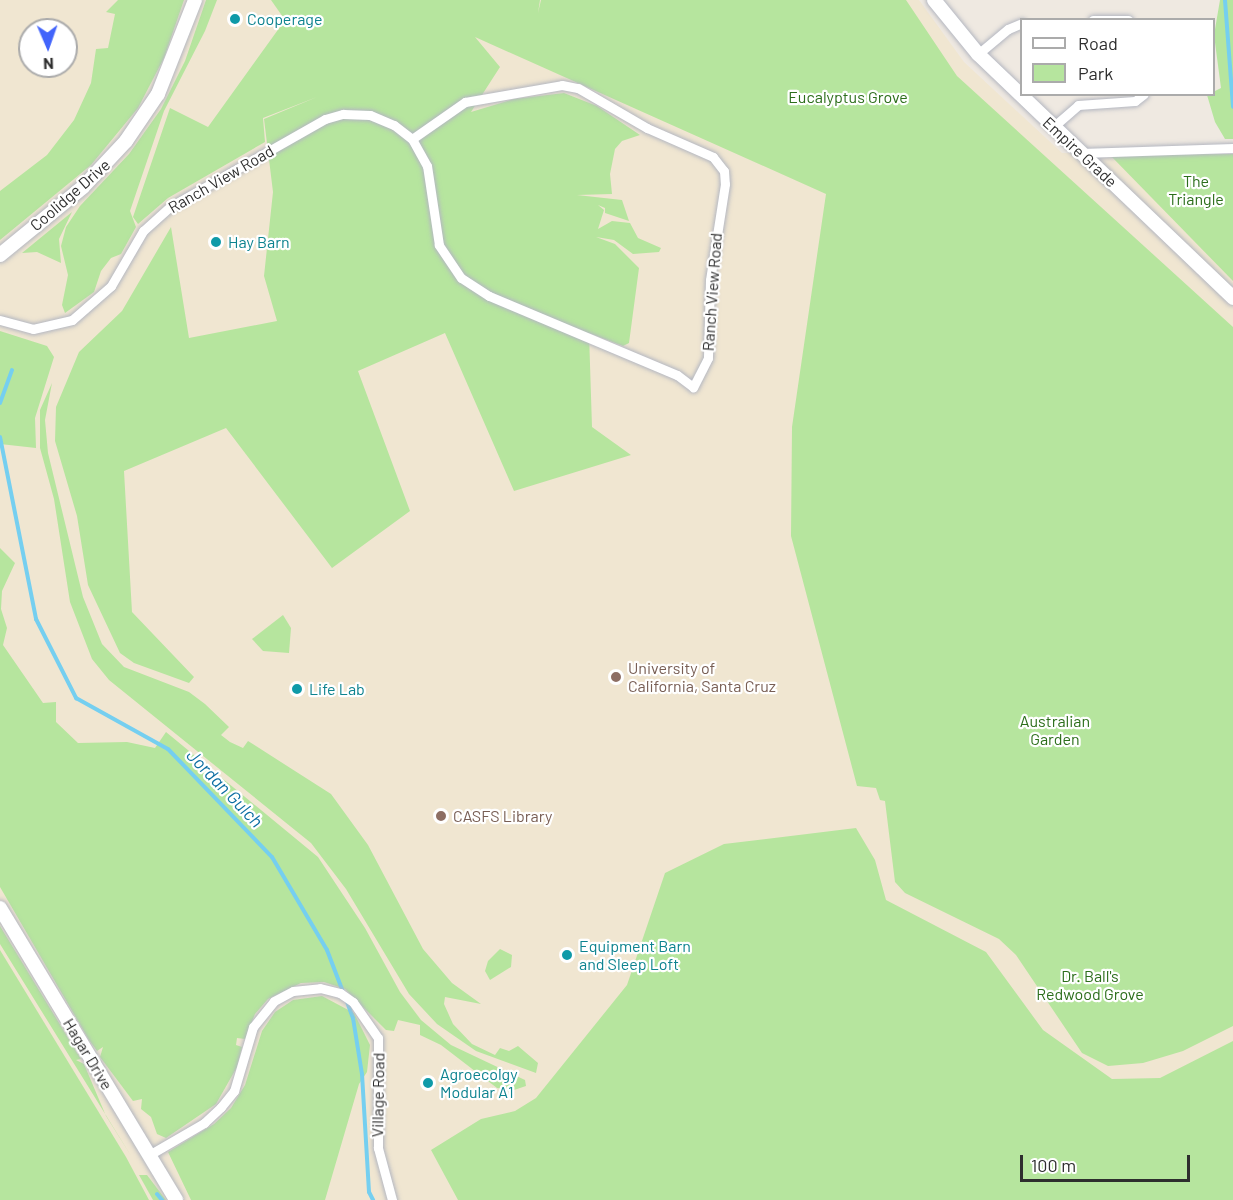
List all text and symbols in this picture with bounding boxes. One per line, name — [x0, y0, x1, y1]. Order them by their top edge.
place label: Cooperage — [247, 9, 322, 29]
marker: Cooperage — [228, 12, 242, 26]
north arrow — [18, 18, 78, 78]
legend — [1020, 18, 1215, 96]
text: Road — [1078, 32, 1118, 54]
text: N — [43, 55, 54, 74]
text: Park — [1078, 62, 1113, 84]
park label: Eucalyptus Grove — [788, 87, 908, 107]
street label: Empire Grade — [1039, 113, 1121, 191]
street label: Ranch View Road — [165, 141, 277, 217]
street label: Coolidge Drive — [26, 155, 114, 235]
park label: The Triangle — [1168, 171, 1224, 209]
place label: Hay Barn — [228, 232, 290, 252]
street label: Ranch View Road — [698, 232, 726, 352]
marker: Hay Barn — [209, 235, 223, 249]
place label: University of California, Santa Cruz — [628, 658, 776, 696]
marker: University of California, Santa Cruz — [609, 670, 623, 684]
place label: Life Lab — [309, 679, 365, 699]
marker: Life Lab — [290, 682, 304, 696]
park label: Australian Garden — [1020, 711, 1090, 749]
water label: Jordan Gulch — [182, 744, 268, 832]
place label: CASFS Library — [453, 806, 552, 826]
marker: CASFS Library — [434, 809, 448, 823]
place label: Equipment Barn and Sleep Loft — [579, 936, 691, 974]
marker: Equipment Barn and Sleep Loft — [560, 948, 574, 962]
park label: Dr. Ball's Redwood Grove — [1036, 966, 1144, 1004]
street label: Hagar Drive — [59, 1015, 117, 1093]
street label: Village Road — [368, 1052, 388, 1138]
place label: Agroecolgy Modular A1 — [440, 1064, 518, 1102]
marker: Agroecolgy Modular A1 — [421, 1076, 435, 1090]
scale bar — [1023, 1143, 1192, 1181]
text: 100 m — [1031, 1154, 1076, 1176]

